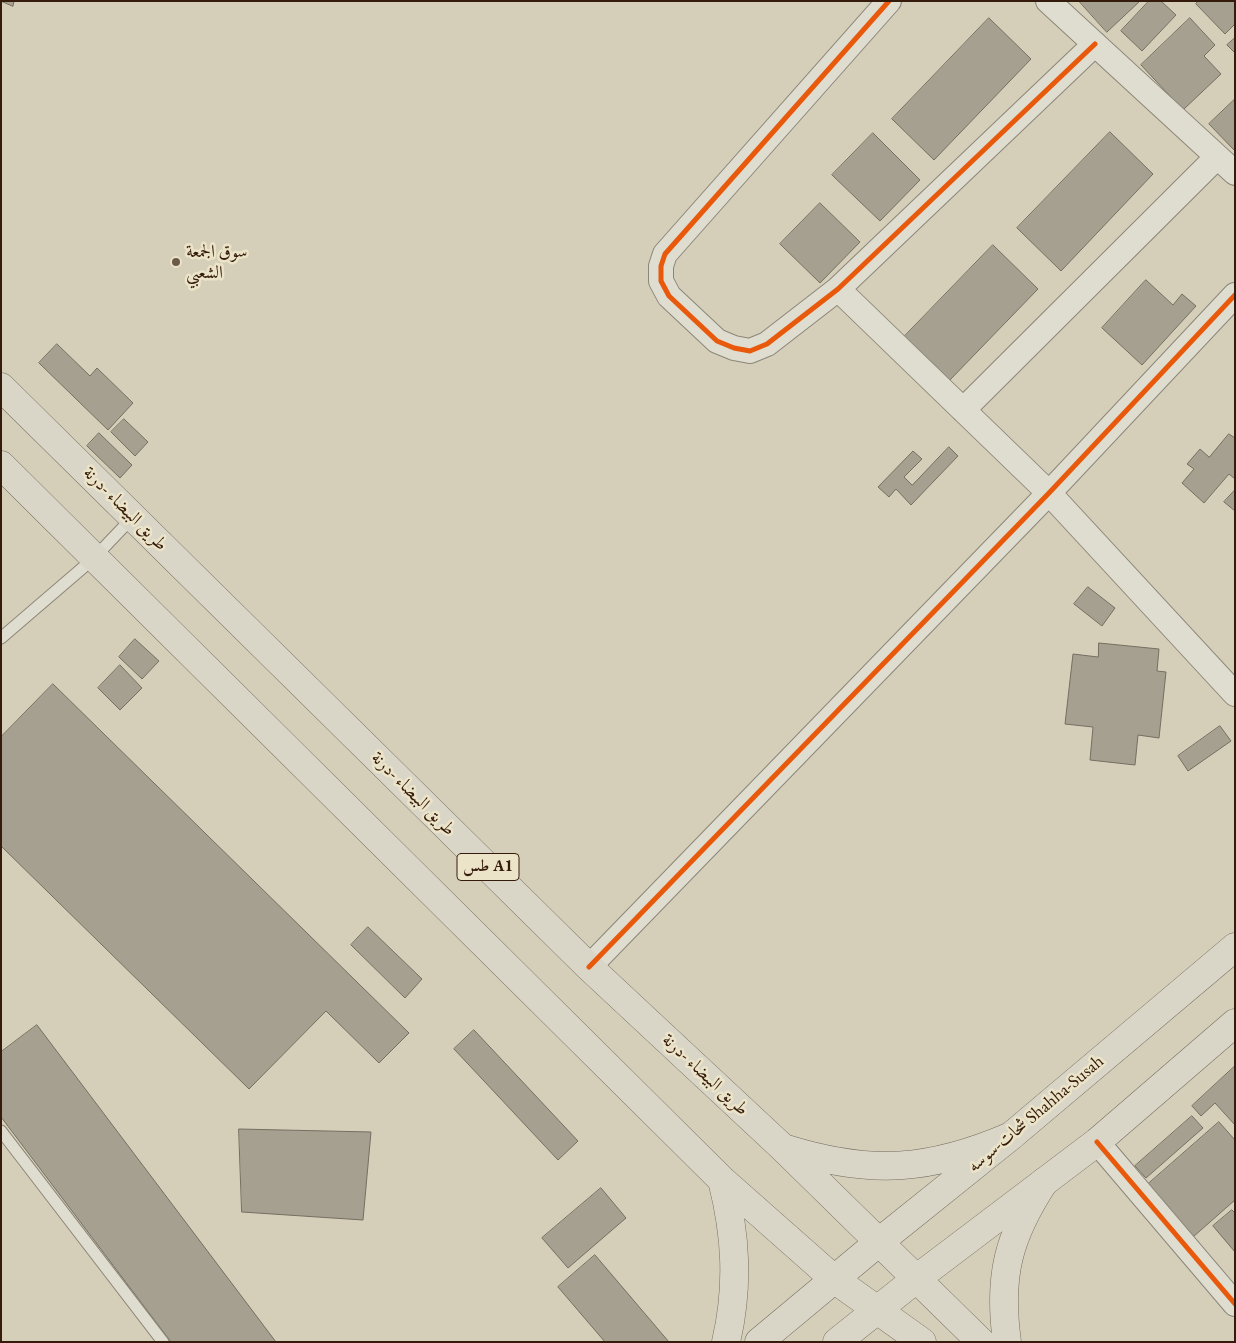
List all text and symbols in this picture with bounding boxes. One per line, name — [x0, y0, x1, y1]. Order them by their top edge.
place label: سوق الجمعة الشعبي — [186, 241, 247, 284]
marker: سوق الجمعة الشعبي — [170, 256, 182, 268]
street label: طريق البيضاء -درنة — [78, 462, 172, 556]
street label: طريق البيضاء -درنة — [366, 747, 460, 841]
road number: طس A1 — [457, 854, 519, 880]
street label: طريق البيضاء -درنة — [657, 1029, 753, 1121]
street label: شحات-سوسه Shahha-Susah — [964, 1051, 1108, 1177]

